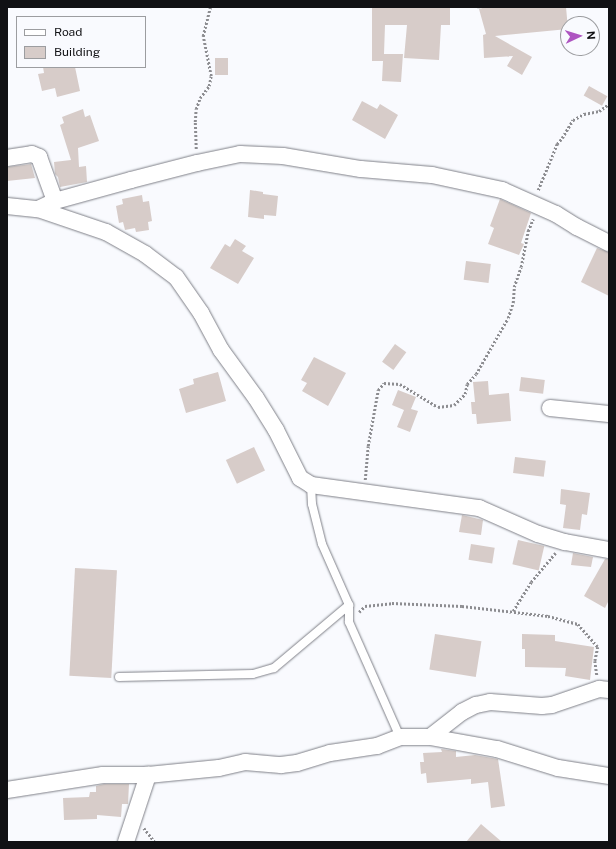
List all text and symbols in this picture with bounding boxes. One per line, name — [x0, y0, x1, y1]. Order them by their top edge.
legend — [16, 16, 146, 68]
north arrow — [560, 16, 600, 56]
text: Road — [54, 25, 82, 39]
text: N — [585, 31, 597, 40]
text: Building — [54, 45, 100, 59]

